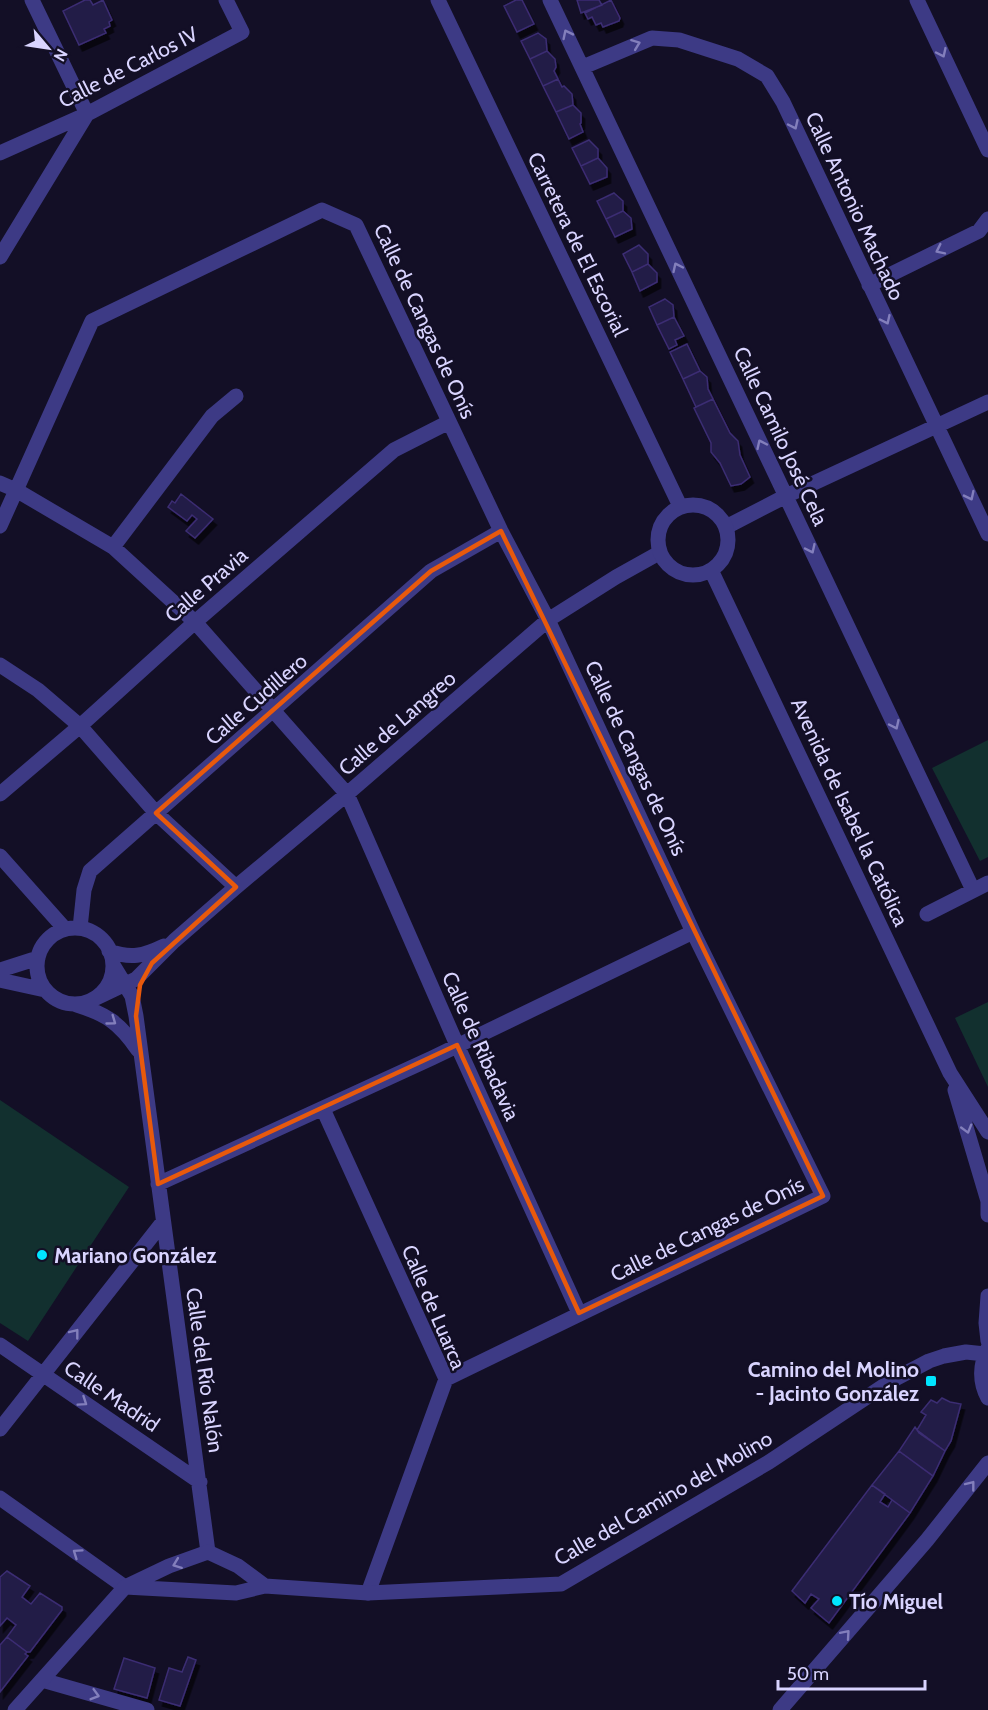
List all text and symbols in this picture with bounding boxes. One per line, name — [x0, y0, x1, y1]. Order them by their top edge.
north arrow — [18, 18, 78, 78]
street label: Calle de Carlos IV — [54, 21, 202, 113]
one-way arrow — [562, 30, 574, 41]
one-way arrow — [630, 39, 641, 51]
text: N — [50, 45, 72, 65]
one-way arrow — [935, 46, 947, 57]
street label: Calle Antonio Machado — [800, 108, 910, 304]
one-way arrow — [786, 118, 798, 129]
street label: Carretera de El Escorial — [523, 148, 633, 340]
street label: Calle de Cangas de Onís — [369, 220, 481, 423]
one-way arrow — [936, 243, 947, 255]
one-way arrow — [673, 263, 685, 274]
one-way arrow — [878, 314, 890, 325]
street label: Calle Camilo José Cela — [729, 343, 833, 529]
one-way arrow — [756, 439, 768, 450]
one-way arrow — [962, 490, 974, 501]
street label: Calle Pravia — [160, 542, 252, 628]
one-way arrow — [804, 543, 816, 554]
street label: Calle Cudillero — [200, 648, 312, 750]
street label: Calle de Cangas de Onís — [580, 657, 692, 860]
street label: Calle de Langreo — [333, 665, 461, 781]
street label: Avenida de Isabel la Católica — [786, 694, 914, 930]
one-way arrow — [887, 719, 899, 730]
street label: Calle de Ribadavia — [437, 968, 525, 1124]
one-way arrow — [106, 1013, 117, 1024]
one-way arrow — [959, 1124, 972, 1134]
street label: Calle de Cangas de Onís — [606, 1171, 808, 1287]
street label: Calle de Luarca — [397, 1241, 471, 1373]
place label: Mariano González — [54, 1243, 217, 1268]
marker: Mariano González — [35, 1248, 49, 1262]
street label: Calle del Río Nalón — [181, 1286, 229, 1454]
one-way arrow — [68, 1329, 79, 1340]
street label: Calle Madrid — [60, 1355, 164, 1437]
place label: Camino del Molino - Jacinto González — [748, 1357, 919, 1406]
marker: Camino del Molino - Jacinto González — [924, 1374, 938, 1388]
one-way arrow — [77, 1395, 88, 1406]
street label: Calle del Camino del Molino — [550, 1425, 776, 1571]
one-way arrow — [964, 1480, 975, 1491]
one-way arrow — [73, 1549, 84, 1560]
one-way arrow — [172, 1556, 183, 1569]
place label: Tío Miguel — [849, 1589, 943, 1614]
marker: Tío Miguel — [830, 1594, 844, 1608]
one-way arrow — [839, 1630, 850, 1641]
scale bar — [778, 1653, 925, 1691]
text: 50 m — [787, 1663, 829, 1685]
one-way arrow — [89, 1688, 100, 1700]

